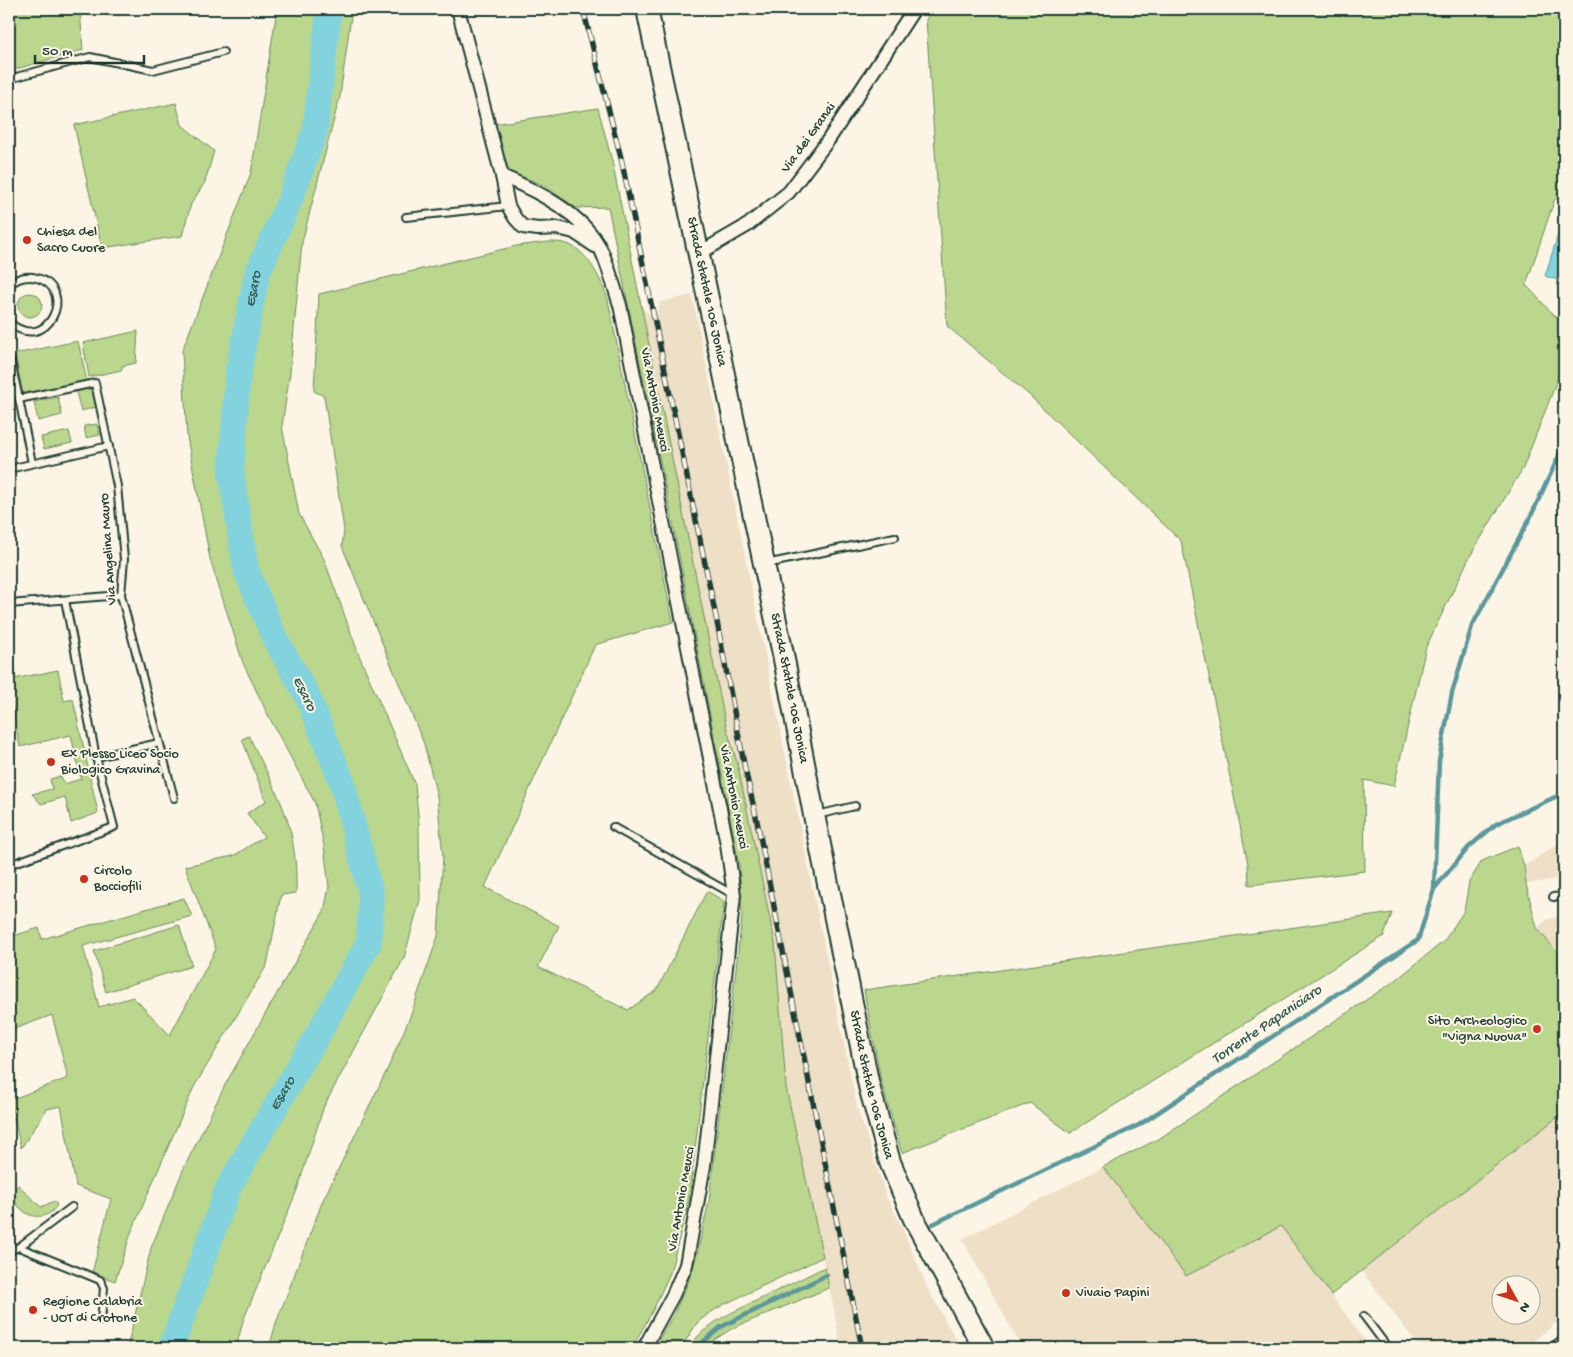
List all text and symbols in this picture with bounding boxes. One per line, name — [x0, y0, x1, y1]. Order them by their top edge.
scale bar — [35, 32, 144, 64]
text: 50 m — [42, 43, 73, 61]
street label: Via dei Granai — [777, 100, 840, 177]
street label: Strada Statale 106 Jonica — [683, 215, 731, 369]
place label: Chiesa del Sacro Cuore — [37, 224, 106, 257]
marker: Chiesa del Sacro Cuore — [21, 234, 33, 246]
water label: Esaro — [242, 268, 267, 309]
street label: Via Antonio Meucci — [635, 345, 672, 454]
street label: Via Angelina Mauro — [97, 492, 121, 607]
street label: Strada Statale 106 Jonica — [766, 612, 813, 766]
water label: Esaro — [288, 674, 321, 715]
street label: Via Antonio Meucci — [714, 742, 751, 851]
place label: Ex Plesso Liceo Socio Biologico Gravina — [60, 746, 179, 779]
marker: Ex Plesso Liceo Socio Biologico Gravina — [45, 756, 57, 768]
place label: Circolo Bocciofili — [93, 863, 142, 896]
marker: Circolo Bocciofili — [78, 873, 90, 885]
water label: Torrente Papaniciaro — [1209, 981, 1326, 1069]
street label: Strada Statale 106 Jonica — [845, 1009, 898, 1162]
place label: Sito Archeologico "Vigna Nuova" — [1428, 1013, 1527, 1046]
marker: Sito Archeologico "Vigna Nuova" — [1531, 1023, 1543, 1035]
water label: Esaro — [266, 1073, 301, 1114]
street label: Via Antonio Meucci — [664, 1145, 700, 1254]
north arrow — [1490, 1274, 1540, 1324]
place label: Vivaio Papini — [1075, 1285, 1150, 1302]
marker: Vivaio Papini — [1060, 1287, 1072, 1299]
place label: Regione Calabria - UOT di Crotone — [43, 1294, 144, 1327]
text: N — [1515, 1298, 1533, 1316]
marker: Regione Calabria - UOT di Crotone — [27, 1304, 39, 1316]

